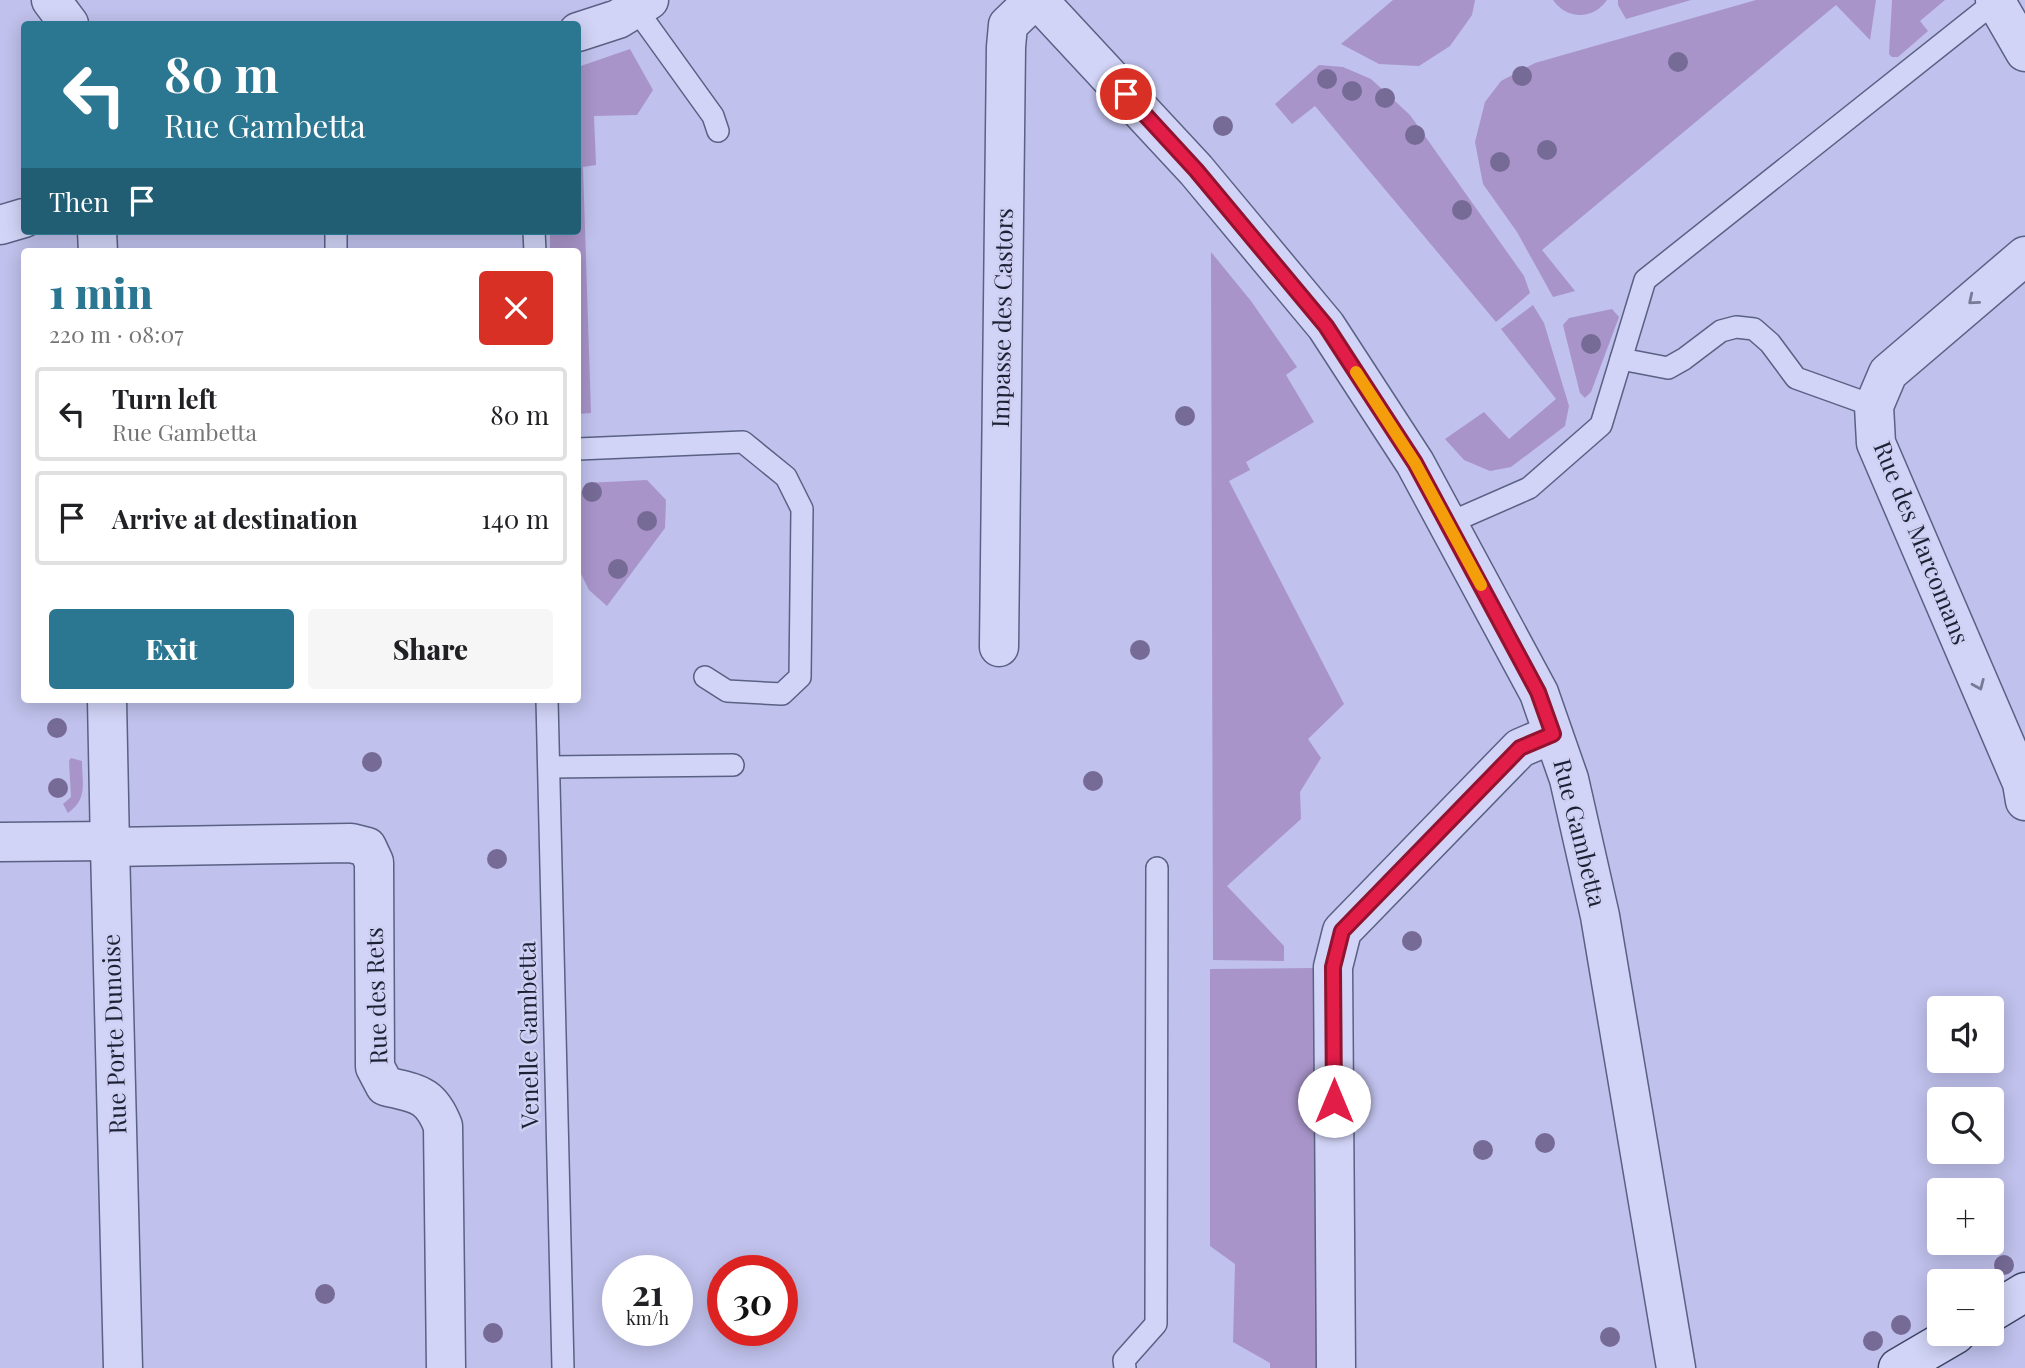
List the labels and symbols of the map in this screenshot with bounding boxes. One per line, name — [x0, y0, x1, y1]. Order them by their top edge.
pin — [1096, 64, 1156, 124]
street label: Impasse des Castors — [983, 208, 1019, 428]
one-way arrow — [1968, 292, 1981, 304]
street label: Rue des Marcomans — [1867, 436, 1978, 649]
one-way arrow — [1971, 678, 1985, 690]
street label: Rue Gambetta — [1547, 755, 1615, 910]
street label: Rue des Rets — [357, 927, 393, 1065]
street label: Rue Porte Dunoise — [94, 933, 132, 1135]
street label: Venelle Gambetta — [509, 941, 545, 1130]
position arrow — [1297, 1064, 1371, 1138]
speed limit sign: 30 — [707, 1255, 798, 1346]

